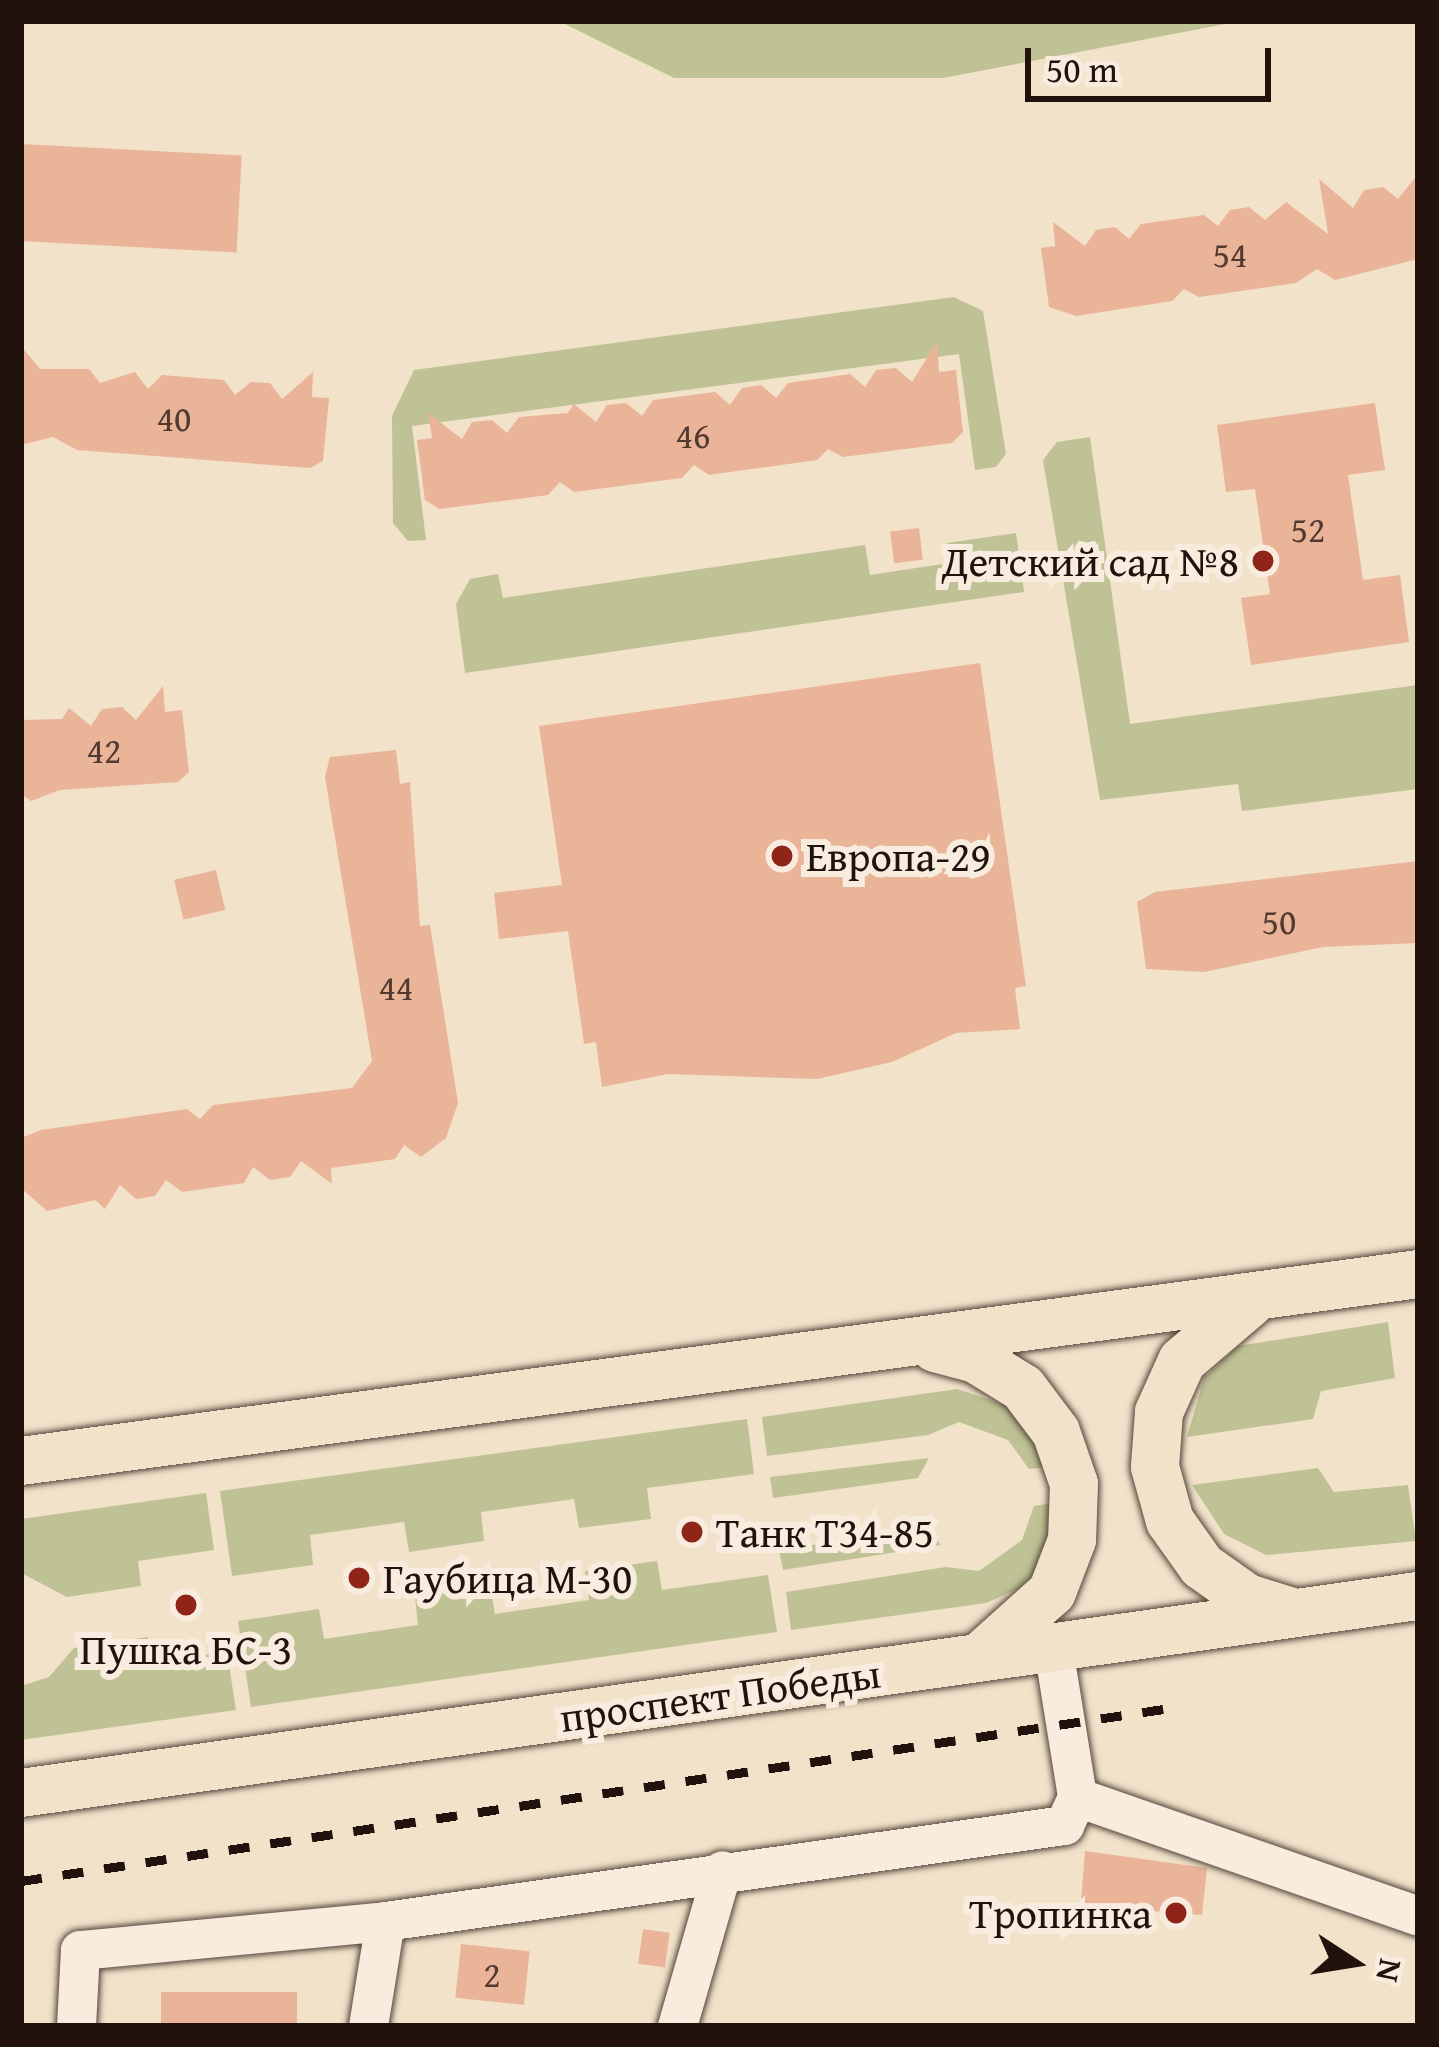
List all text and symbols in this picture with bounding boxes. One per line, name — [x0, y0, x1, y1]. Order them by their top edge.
scale bar — [1031, 24, 1277, 98]
text: 50 m — [1046, 42, 1118, 95]
house number: 54 — [1213, 232, 1247, 276]
house number: 40 — [157, 396, 191, 440]
house number: 46 — [676, 413, 710, 457]
house number: 52 — [1291, 507, 1325, 551]
place label: Детский сад №8 — [942, 536, 1239, 586]
marker: Детский сад №8 — [1250, 548, 1276, 574]
house number: 42 — [87, 728, 121, 772]
place label: Европа-29 — [806, 831, 990, 881]
marker: Европа-29 — [769, 843, 795, 869]
house number: 50 — [1262, 899, 1296, 943]
house number: 44 — [379, 965, 413, 1009]
place label: Танк Т34-85 — [716, 1507, 934, 1557]
marker: Танк Т34-85 — [679, 1519, 705, 1545]
place label: Гаубица М-30 — [383, 1553, 632, 1603]
marker: Гаубица М-30 — [346, 1565, 372, 1591]
marker: Пушка БС-3 — [173, 1592, 199, 1618]
place label: Пушка БС-3 — [80, 1624, 292, 1674]
street label: проспект Победы — [556, 1648, 884, 1742]
place label: Тропинка — [969, 1888, 1152, 1938]
marker: Тропинка — [1163, 1900, 1189, 1926]
north arrow — [1295, 1903, 1415, 2023]
house number: 2 — [483, 1952, 501, 1996]
text: N — [1364, 1955, 1416, 1986]

